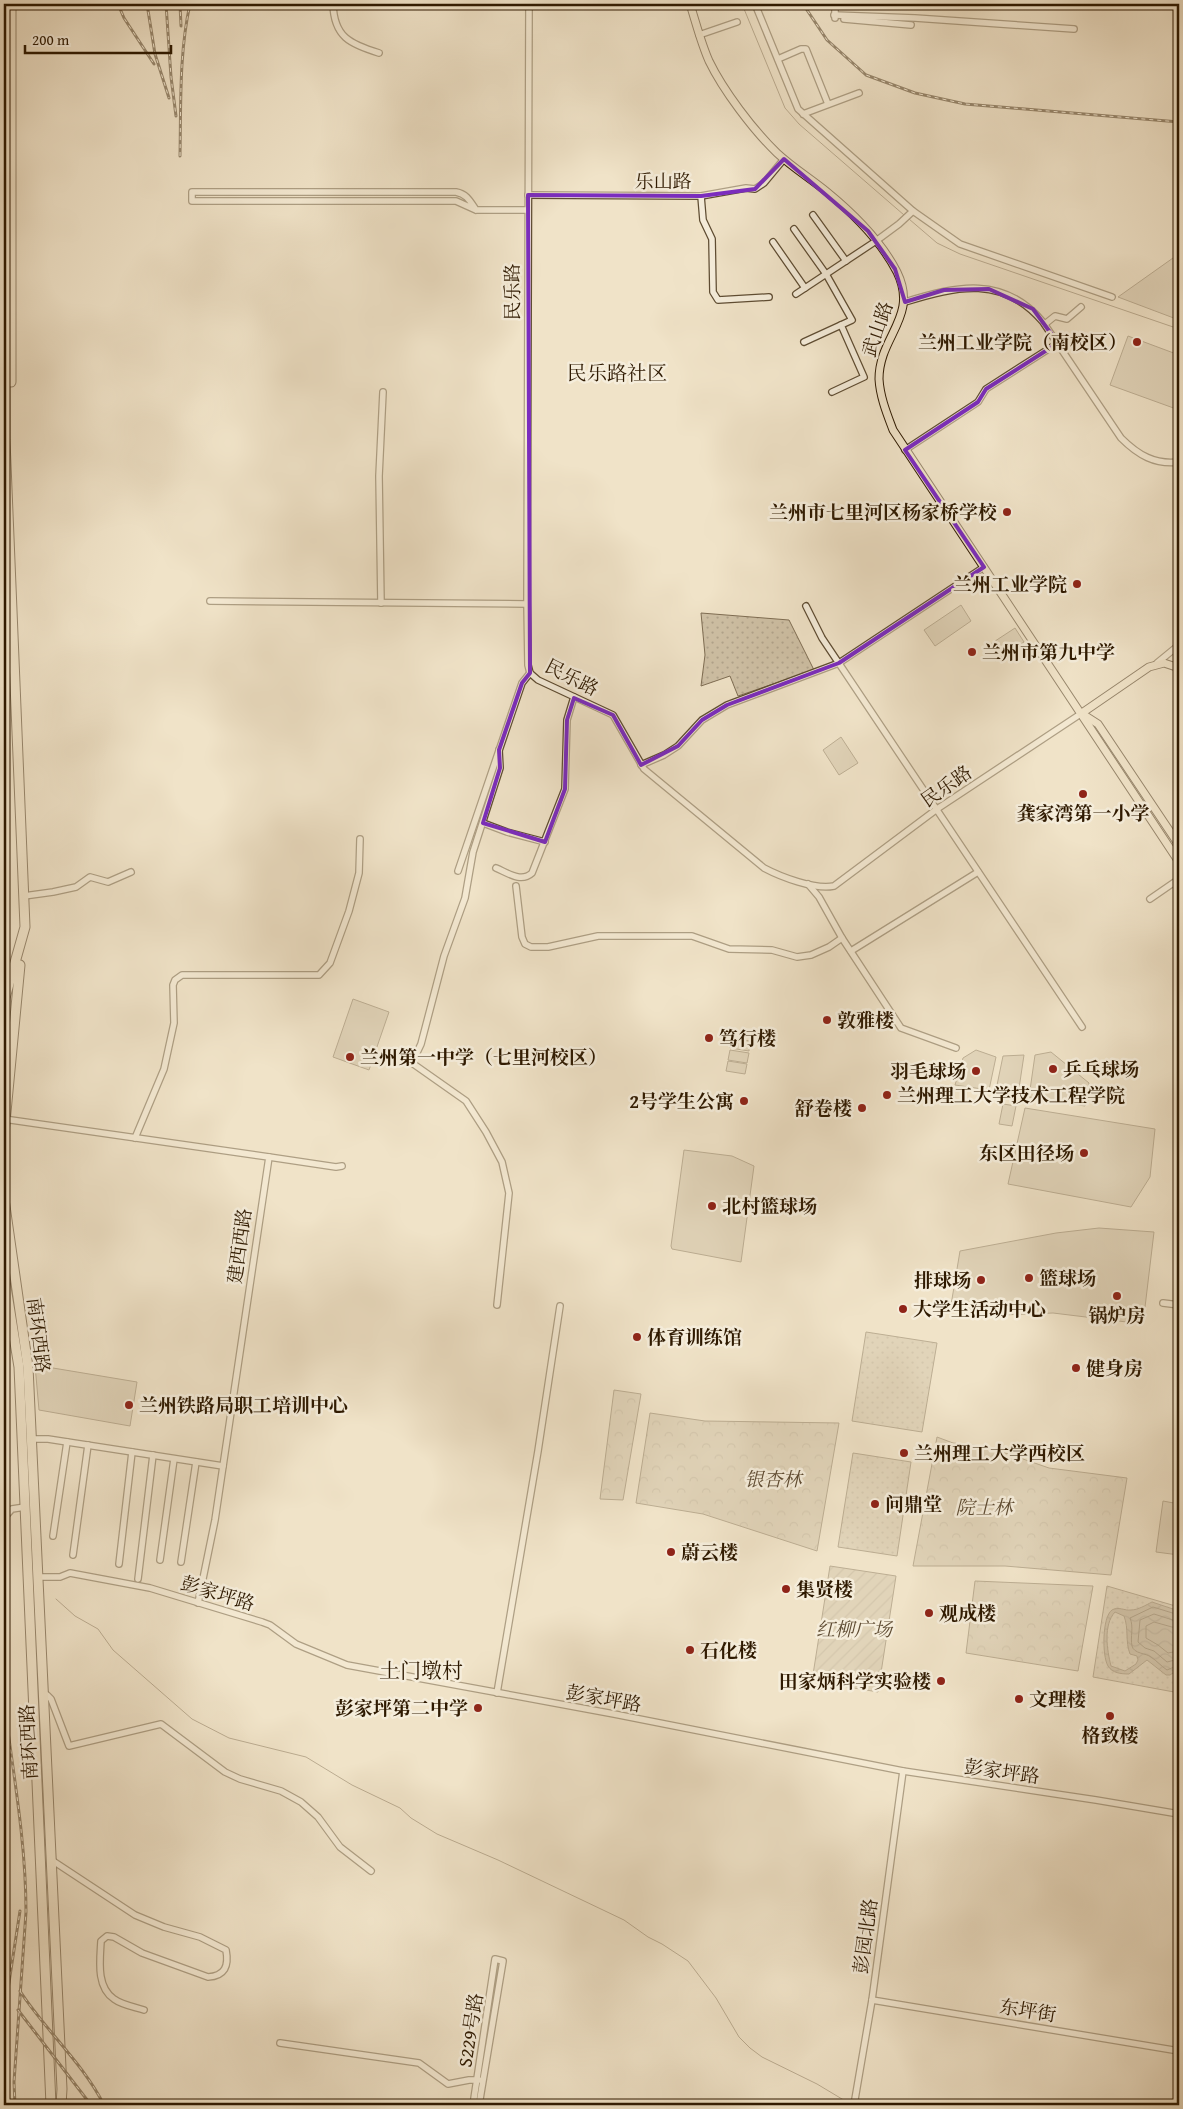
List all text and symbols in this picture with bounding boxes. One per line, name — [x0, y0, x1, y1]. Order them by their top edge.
scale bar — [25, 22, 171, 54]
text: 200 m — [32, 29, 70, 50]
street label: 乐山路 — [634, 167, 692, 195]
street label: 民乐路 — [498, 263, 526, 321]
street label: 武山路 — [854, 297, 900, 361]
place label: 兰州工业学院（南校区） — [918, 328, 1127, 356]
marker: 兰州工业学院（南校区） — [1131, 336, 1143, 348]
district label: 民乐路社区 — [567, 358, 667, 387]
place label: 兰州市七里河区杨家桥学校 — [769, 498, 997, 526]
marker: 兰州市七里河区杨家桥学校 — [1001, 506, 1013, 518]
place label: 兰州工业学院 — [953, 570, 1067, 598]
marker: 兰州工业学院 — [1071, 578, 1083, 590]
place label: 兰州市第九中学 — [982, 638, 1115, 666]
marker: 兰州市第九中学 — [966, 646, 978, 658]
street label: 民乐路 — [540, 652, 604, 702]
street label: 民乐路 — [915, 758, 977, 814]
marker: 龚家湾第一小学 — [1077, 788, 1089, 800]
place label: 龚家湾第一小学 — [1016, 799, 1150, 827]
place label: 敦雅楼 — [837, 1006, 894, 1034]
marker: 敦雅楼 — [821, 1014, 833, 1026]
place label: 笃行楼 — [719, 1024, 776, 1052]
marker: 笃行楼 — [703, 1032, 715, 1044]
place label: 兰州第一中学（七里河校区） — [360, 1043, 607, 1071]
marker: 兰州第一中学（七里河校区） — [344, 1051, 356, 1063]
place label: 乒乓球场 — [1063, 1055, 1139, 1083]
place label: 羽毛球场 — [890, 1057, 966, 1085]
marker: 乒乓球场 — [1047, 1063, 1059, 1075]
marker: 羽毛球场 — [970, 1065, 982, 1077]
place label: 兰州理工大学技术工程学院 — [897, 1081, 1125, 1109]
place label: 2号学生公寓 — [629, 1087, 734, 1115]
marker: 兰州理工大学技术工程学院 — [881, 1089, 893, 1101]
place label: 舒卷楼 — [794, 1094, 852, 1122]
marker: 2号学生公寓 — [738, 1095, 750, 1107]
marker: 舒卷楼 — [856, 1102, 868, 1114]
place label: 东区田径场 — [979, 1139, 1074, 1167]
marker: 东区田径场 — [1078, 1147, 1090, 1159]
place label: 北村篮球场 — [722, 1192, 817, 1220]
marker: 北村篮球场 — [706, 1200, 718, 1212]
street label: 建西西路 — [220, 1206, 258, 1286]
place label: 篮球场 — [1039, 1264, 1096, 1292]
place label: 排球场 — [914, 1266, 971, 1294]
marker: 篮球场 — [1023, 1272, 1035, 1284]
marker: 排球场 — [975, 1274, 987, 1286]
marker: 锅炉房 — [1111, 1290, 1123, 1302]
place label: 大学生活动中心 — [913, 1295, 1046, 1323]
street label: 南环西路 — [20, 1296, 58, 1374]
place label: 锅炉房 — [1088, 1301, 1146, 1329]
marker: 大学生活动中心 — [897, 1303, 909, 1315]
place label: 体育训练馆 — [647, 1323, 742, 1351]
marker: 体育训练馆 — [631, 1331, 643, 1343]
place label: 健身房 — [1086, 1354, 1143, 1382]
marker: 健身房 — [1070, 1362, 1082, 1374]
place label: 兰州铁路局职工培训中心 — [139, 1391, 348, 1419]
marker: 兰州铁路局职工培训中心 — [123, 1399, 135, 1411]
place label: 兰州理工大学西校区 — [914, 1439, 1085, 1467]
marker: 兰州理工大学西校区 — [898, 1447, 910, 1459]
park label: 银杏林 — [744, 1465, 804, 1493]
place label: 问鼎堂 — [885, 1490, 942, 1518]
park label: 院士林 — [955, 1493, 1015, 1521]
marker: 问鼎堂 — [869, 1498, 881, 1510]
place label: 蔚云楼 — [681, 1538, 738, 1566]
marker: 蔚云楼 — [665, 1546, 677, 1558]
street label: 彭家坪路 — [178, 1568, 258, 1618]
place label: 集贤楼 — [796, 1575, 853, 1603]
marker: 集贤楼 — [780, 1583, 792, 1595]
place label: 观成楼 — [939, 1599, 996, 1627]
marker: 观成楼 — [923, 1607, 935, 1619]
park label: 红柳广场 — [816, 1615, 894, 1643]
place label: 石化楼 — [700, 1636, 757, 1664]
marker: 石化楼 — [684, 1644, 696, 1656]
district label: 土门墩村 — [379, 1655, 463, 1686]
place label: 田家炳科学实验楼 — [779, 1667, 931, 1695]
marker: 田家炳科学实验楼 — [935, 1675, 947, 1687]
street label: 彭家坪路 — [564, 1678, 644, 1718]
place label: 文理楼 — [1029, 1685, 1086, 1713]
marker: 文理楼 — [1013, 1693, 1025, 1705]
place label: 彭家坪第二中学 — [335, 1694, 468, 1722]
marker: 彭家坪第二中学 — [472, 1702, 484, 1714]
street label: 南环西路 — [12, 1703, 44, 1781]
marker: 格致楼 — [1104, 1710, 1116, 1722]
place label: 格致楼 — [1081, 1721, 1139, 1749]
street label: 彭家坪路 — [962, 1752, 1042, 1790]
street label: 彭园北路 — [846, 1896, 884, 1976]
street label: S229号路 — [450, 1991, 490, 2069]
street label: 东坪街 — [998, 1992, 1058, 2028]

